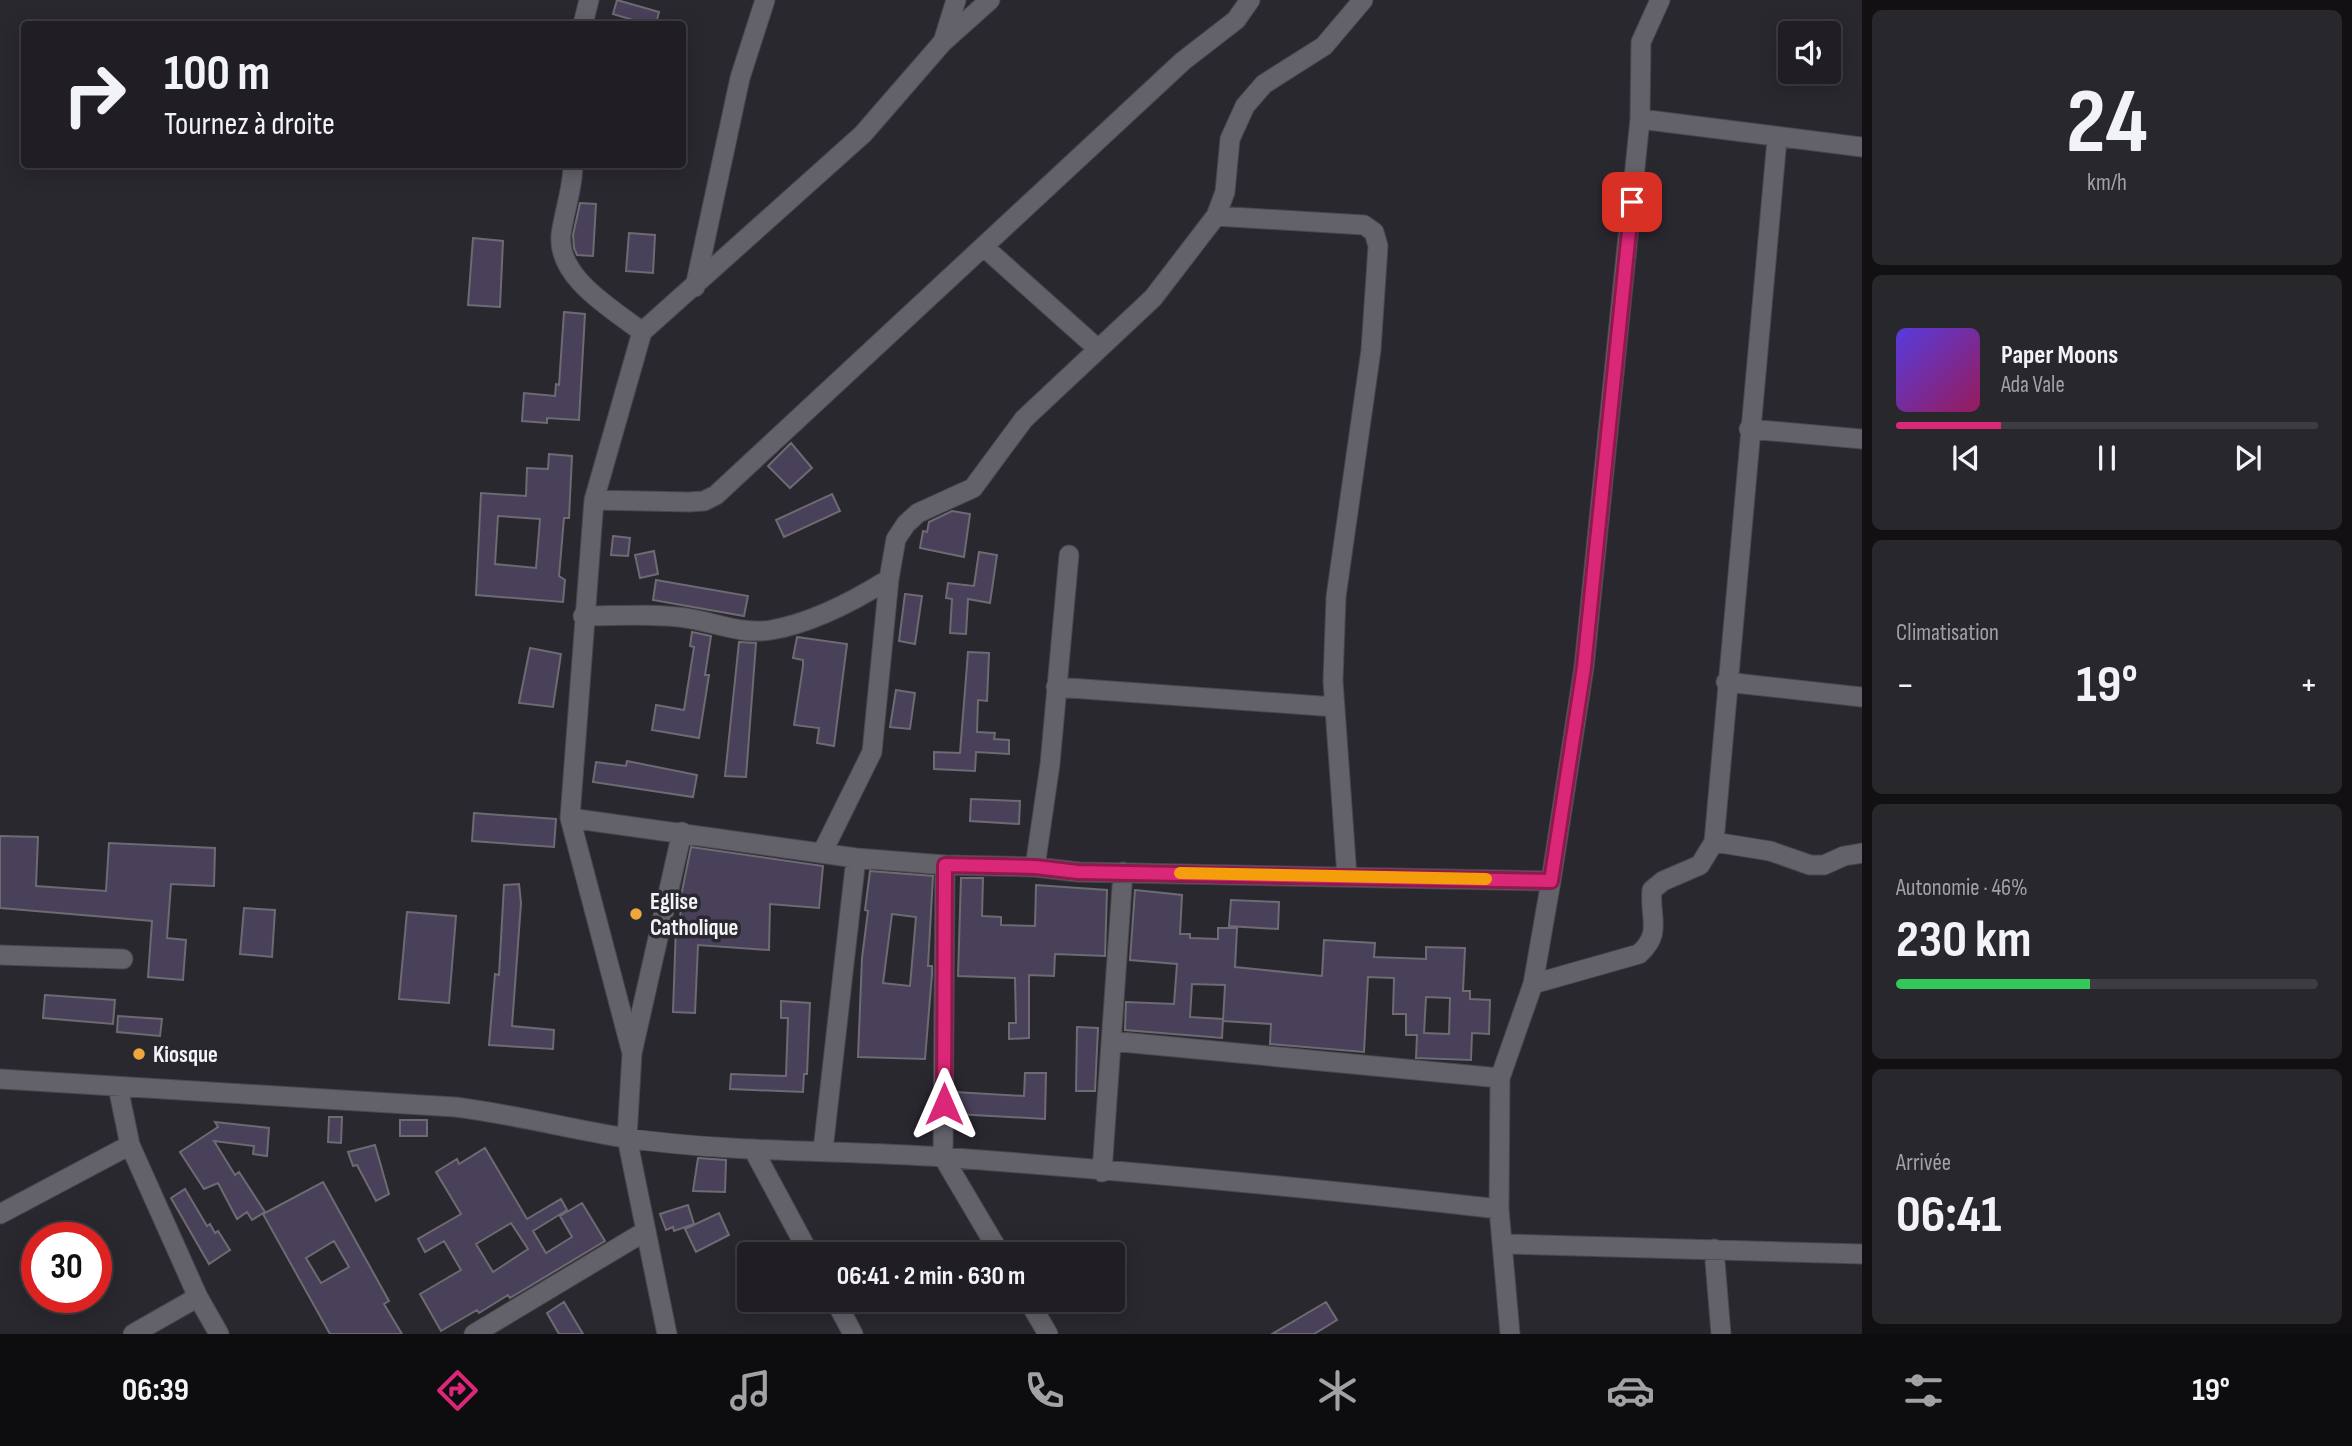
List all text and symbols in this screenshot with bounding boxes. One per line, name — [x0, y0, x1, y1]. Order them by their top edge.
map controls — [1778, 21, 1841, 84]
button: sound — [1778, 21, 1841, 84]
text: 100 m — [164, 45, 270, 104]
icon: right — [49, 49, 140, 140]
text: 24 — [2066, 69, 2148, 178]
text: Tournez à droite — [164, 105, 335, 144]
text: km/h — [2087, 169, 2127, 197]
pin — [1602, 172, 1662, 232]
icon: arrive — [1613, 183, 1651, 221]
text: Paper Moons — [2001, 340, 2118, 371]
text: Ada Vale — [2001, 371, 2065, 399]
icon: previous — [1947, 439, 1985, 477]
icon: pause — [2088, 439, 2126, 477]
icon: next — [2229, 439, 2267, 477]
text: Climatisation — [1896, 619, 1999, 647]
text: 19° — [2076, 654, 2138, 717]
text: − — [1896, 663, 1915, 708]
text: + — [2299, 663, 2318, 708]
text: Autonomie · 46% — [1896, 874, 2028, 902]
place label: Eglise Catholique — [650, 888, 738, 942]
marker: Eglise Catholique — [628, 906, 644, 922]
text: 230 km — [1896, 909, 2031, 972]
place label: Kiosque — [153, 1041, 218, 1069]
marker: Kiosque — [131, 1046, 147, 1062]
position arrow — [907, 1067, 981, 1141]
text: Arrivée — [1896, 1149, 1951, 1177]
text: 06:41 — [1896, 1184, 2001, 1247]
speed limit sign: 30 — [21, 1222, 112, 1313]
text: 06:41 · 2 min · 630 m — [837, 1261, 1025, 1292]
icon: directions — [433, 1366, 482, 1415]
icon: music — [726, 1366, 775, 1415]
icon: phone — [1020, 1366, 1069, 1415]
icon: climate — [1313, 1366, 1362, 1415]
icon: car — [1606, 1366, 1655, 1415]
icon: filters — [1899, 1366, 1948, 1415]
text: 06:39 — [122, 1371, 189, 1410]
text: 19° — [2192, 1371, 2230, 1410]

